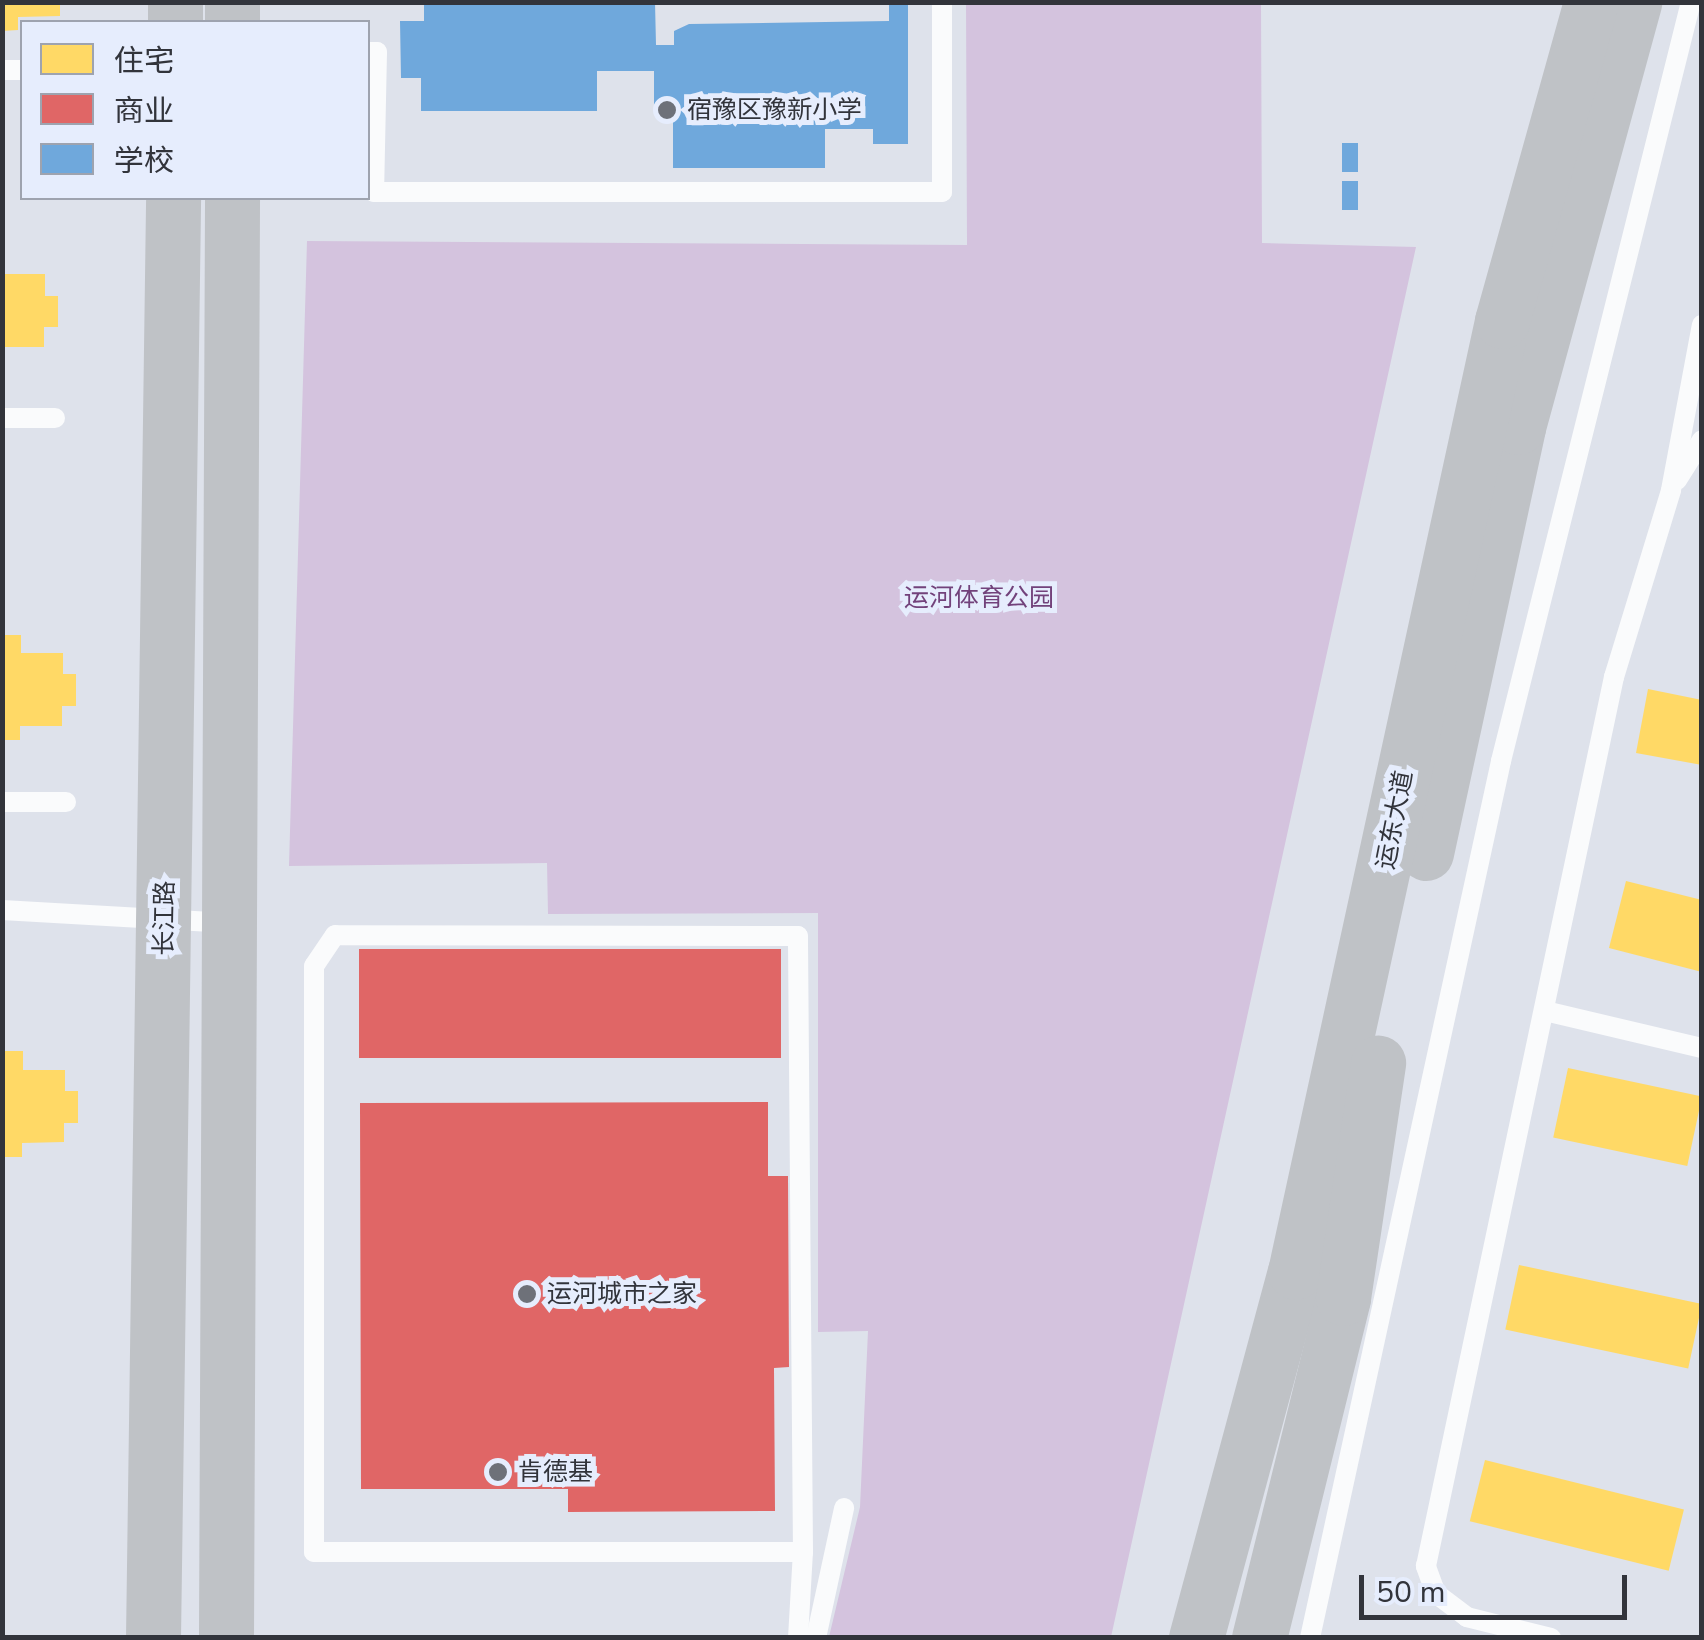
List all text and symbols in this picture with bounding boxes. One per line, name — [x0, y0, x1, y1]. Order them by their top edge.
legend — [20, 20, 370, 200]
text: 住宅 — [114, 41, 174, 82]
text: 商业 — [114, 91, 174, 132]
place label: 宿豫区豫新小学 — [687, 95, 862, 125]
marker: 宿豫区豫新小学 — [656, 99, 678, 121]
text: 学校 — [114, 141, 174, 182]
park label: 运河体育公园 — [904, 583, 1054, 613]
street label: 运东大道 — [1371, 768, 1419, 872]
street label: 长江路 — [149, 880, 181, 956]
place label: 运河城市之家 — [547, 1279, 697, 1309]
marker: 运河城市之家 — [516, 1283, 538, 1305]
place label: 肯德基 — [518, 1457, 593, 1487]
marker: 肯德基 — [487, 1461, 509, 1483]
scale bar — [1364, 1555, 1632, 1617]
text: 50 m — [1376, 1572, 1445, 1613]

